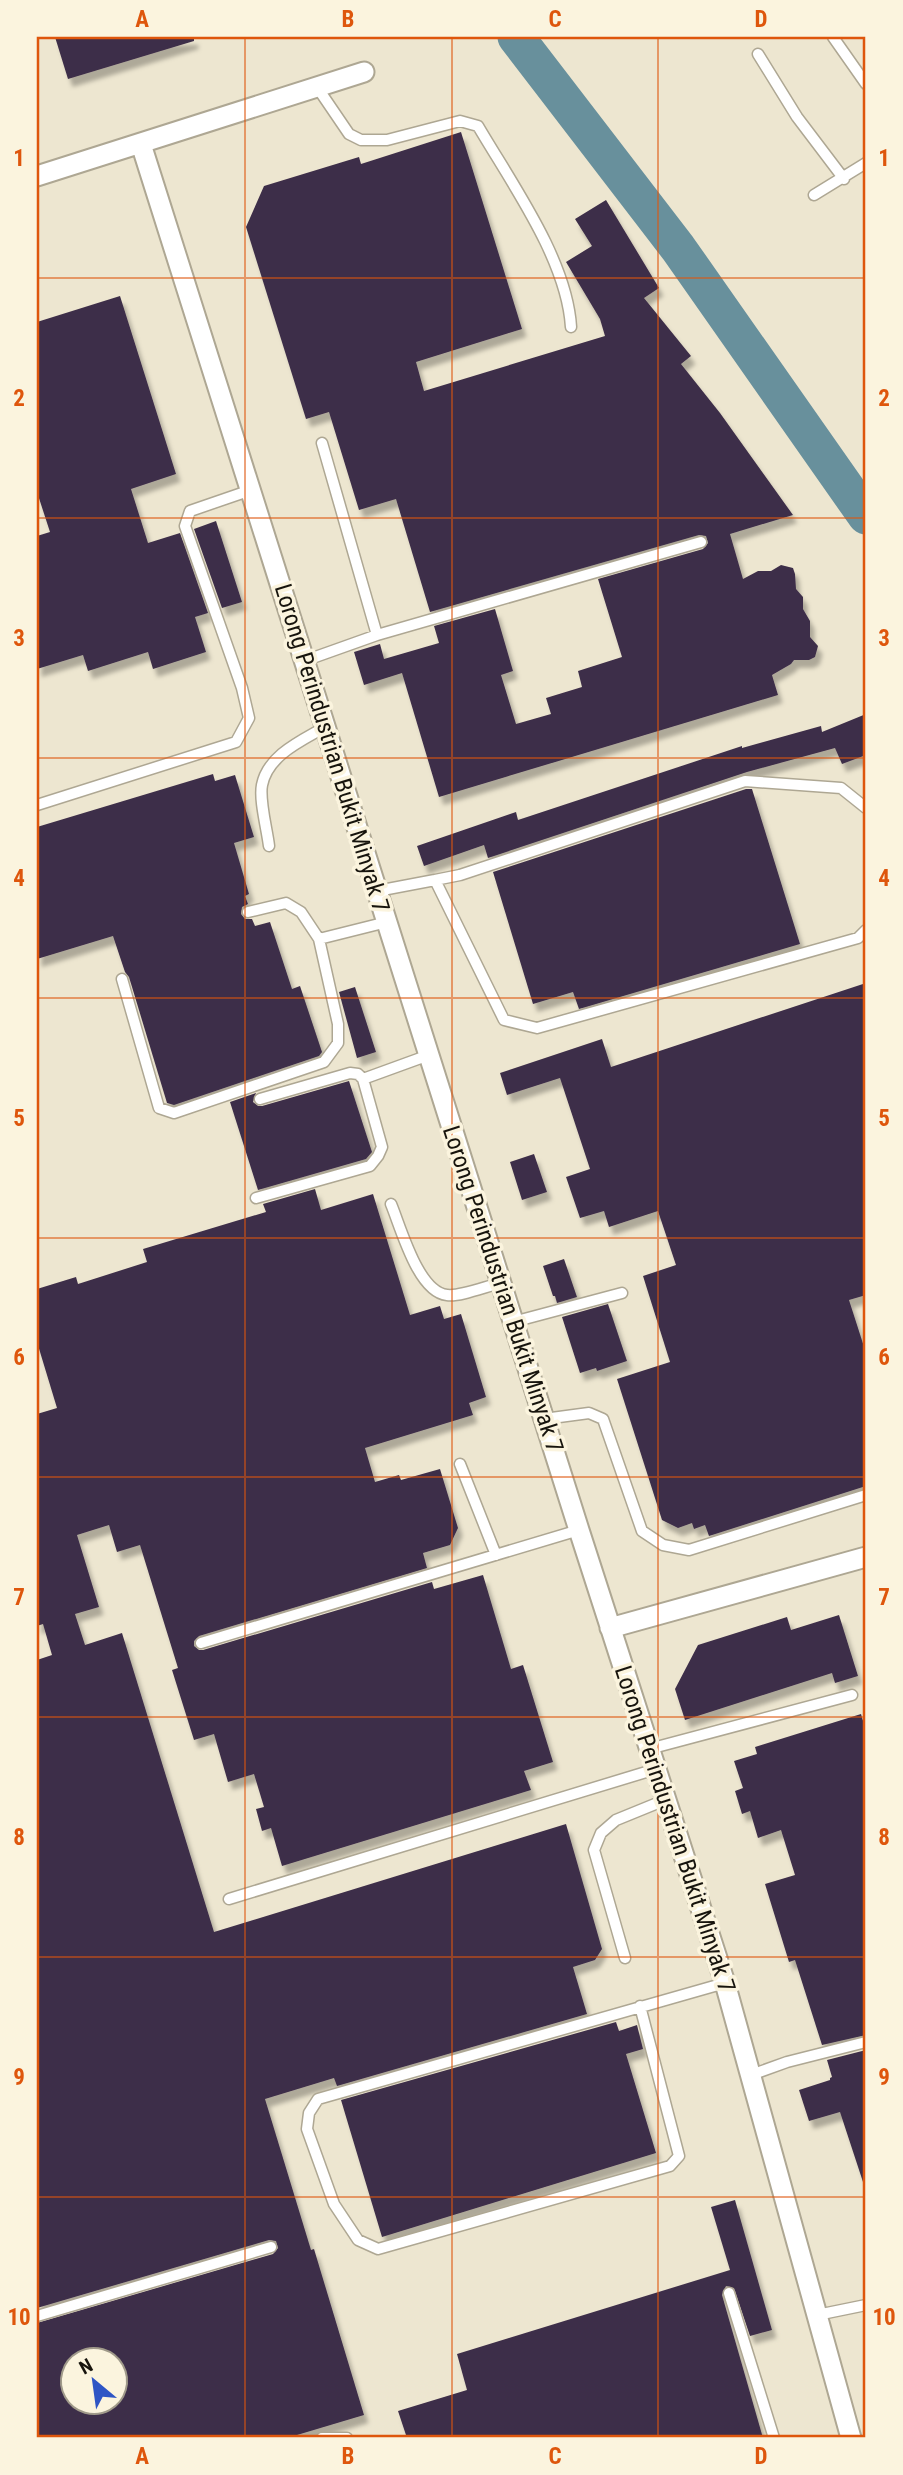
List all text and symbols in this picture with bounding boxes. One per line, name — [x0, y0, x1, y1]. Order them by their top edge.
text: A — [135, 6, 149, 33]
text: B — [342, 6, 354, 33]
text: C — [548, 6, 562, 33]
text: D — [755, 6, 768, 33]
text: 1 — [13, 145, 25, 172]
text: 1 — [878, 145, 890, 172]
text: 2 — [13, 385, 25, 412]
text: 2 — [878, 385, 890, 412]
street label: Lorong Perindustrian Bukit Minyak 7 — [269, 580, 395, 916]
text: 3 — [13, 625, 25, 652]
text: 3 — [878, 625, 890, 652]
text: 4 — [13, 865, 25, 892]
text: 4 — [878, 865, 890, 892]
text: 5 — [13, 1105, 25, 1132]
text: 5 — [878, 1105, 890, 1132]
street label: Lorong Perindustrian Bukit Minyak 7 — [437, 1122, 569, 1456]
text: 6 — [13, 1344, 25, 1371]
text: 6 — [878, 1344, 890, 1371]
text: 7 — [13, 1584, 25, 1611]
text: 7 — [878, 1584, 890, 1611]
street label: Lorong Perindustrian Bukit Minyak 7 — [609, 1662, 741, 1996]
text: 8 — [13, 1824, 25, 1851]
text: 8 — [878, 1824, 890, 1851]
text: 9 — [13, 2064, 25, 2091]
text: 9 — [878, 2064, 890, 2091]
text: 10 — [7, 2304, 31, 2331]
text: 10 — [872, 2304, 896, 2331]
north arrow — [60, 2346, 130, 2416]
text: N — [75, 2354, 97, 2379]
text: A — [135, 2443, 149, 2470]
text: B — [342, 2443, 354, 2470]
text: C — [548, 2443, 562, 2470]
text: D — [755, 2443, 768, 2470]

